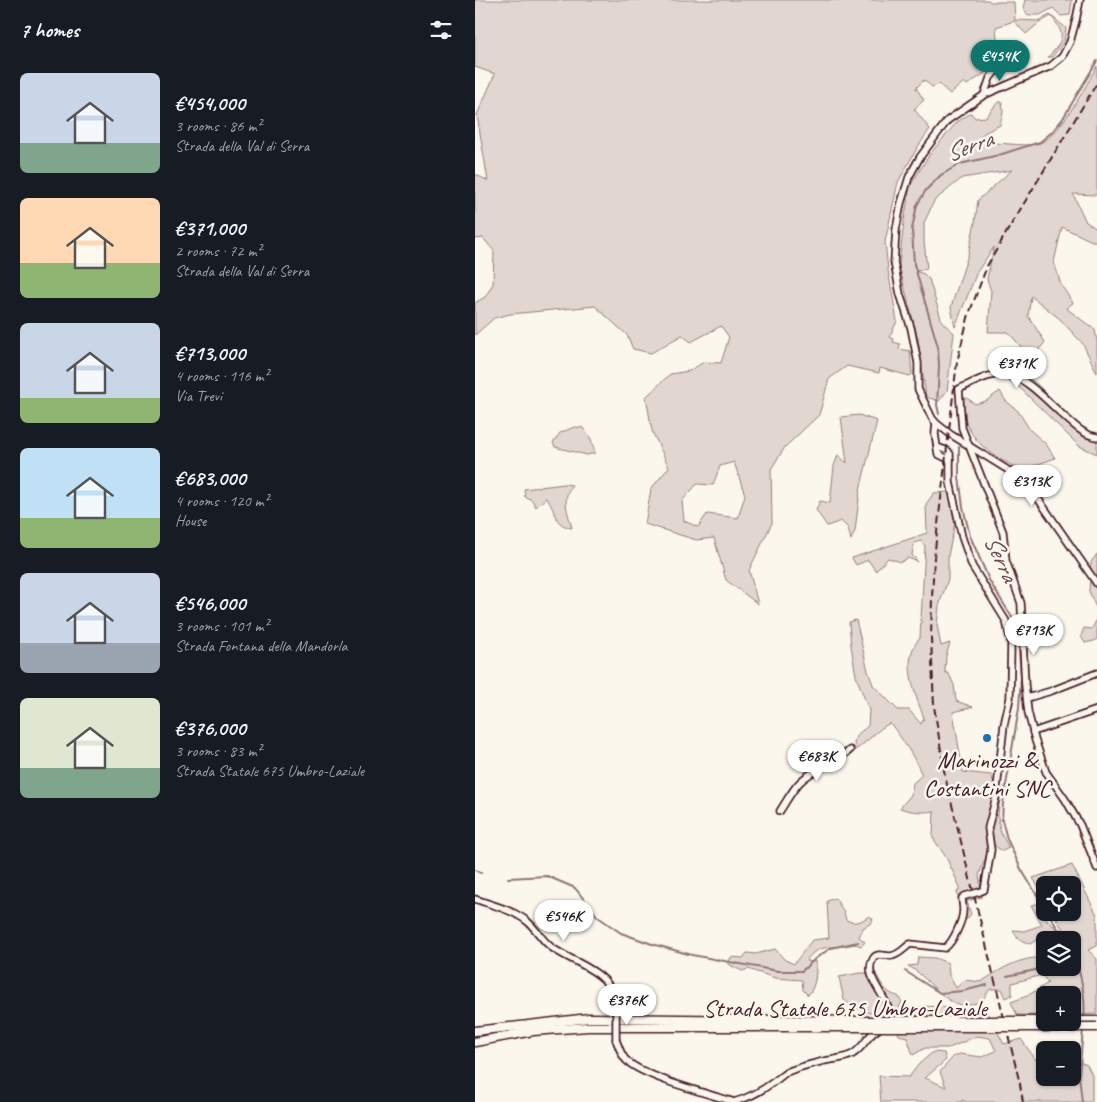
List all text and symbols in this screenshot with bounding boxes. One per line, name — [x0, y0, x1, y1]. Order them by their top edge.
icon: filters — [427, 16, 455, 44]
text: 7 homes — [20, 17, 79, 43]
pin: €454K — [965, 39, 1035, 82]
text: €454K — [982, 46, 1018, 66]
text: €454,000 — [175, 90, 245, 116]
icon: home — [60, 93, 120, 153]
text: 3 rooms · 86 m² — [175, 116, 261, 136]
water label: Serra — [941, 122, 999, 169]
text: Strada della Val di Serra — [175, 136, 309, 156]
text: €371,000 — [175, 215, 245, 241]
icon: home — [60, 218, 120, 278]
text: 2 rooms · 72 m² — [175, 241, 261, 261]
text: Strada della Val di Serra — [175, 261, 309, 281]
text: €713,000 — [175, 340, 245, 366]
icon: home — [60, 343, 120, 403]
pin: €371K — [982, 346, 1052, 389]
text: €371K — [999, 353, 1035, 373]
text: 4 rooms · 116 m² — [175, 366, 269, 386]
text: Via Trevi — [175, 386, 222, 406]
pin: €313K — [997, 464, 1067, 507]
text: €683,000 — [175, 465, 246, 491]
icon: home — [60, 468, 120, 528]
text: €313K — [1014, 471, 1050, 491]
text: 4 rooms · 120 m² — [175, 491, 269, 511]
text: House — [175, 511, 206, 531]
water label: Serra — [976, 530, 1026, 588]
text: €546,000 — [175, 590, 245, 616]
icon: home — [60, 593, 120, 653]
pin: €713K — [999, 614, 1069, 656]
text: 3 rooms · 101 m² — [175, 616, 269, 636]
text: €713K — [1016, 620, 1052, 640]
text: Strada Fontana della Mandorla — [175, 636, 347, 656]
text: €376,000 — [175, 715, 246, 741]
icon: home — [60, 718, 120, 778]
marker: Marinozzi & Costantini SNC — [981, 732, 993, 744]
pin: €683K — [782, 740, 852, 782]
text: 3 rooms · 83 m² — [175, 741, 261, 761]
place label: Marinozzi & Costantini SNC — [924, 745, 1053, 803]
text: €683K — [798, 746, 836, 766]
text: Strada Statale 675 Umbro-Laziale — [175, 761, 364, 781]
map controls — [1036, 876, 1081, 1086]
button: locate — [1036, 876, 1081, 921]
pin: €546K — [529, 900, 599, 942]
text: €546K — [545, 906, 583, 926]
button: layers — [1036, 931, 1081, 976]
pin: €376K — [592, 984, 662, 1026]
button: + — [1036, 986, 1081, 1031]
text: €376K — [608, 990, 646, 1010]
street label: Strada Statale 675 Umbro-Laziale — [703, 993, 989, 1023]
button: − — [1036, 1041, 1081, 1086]

